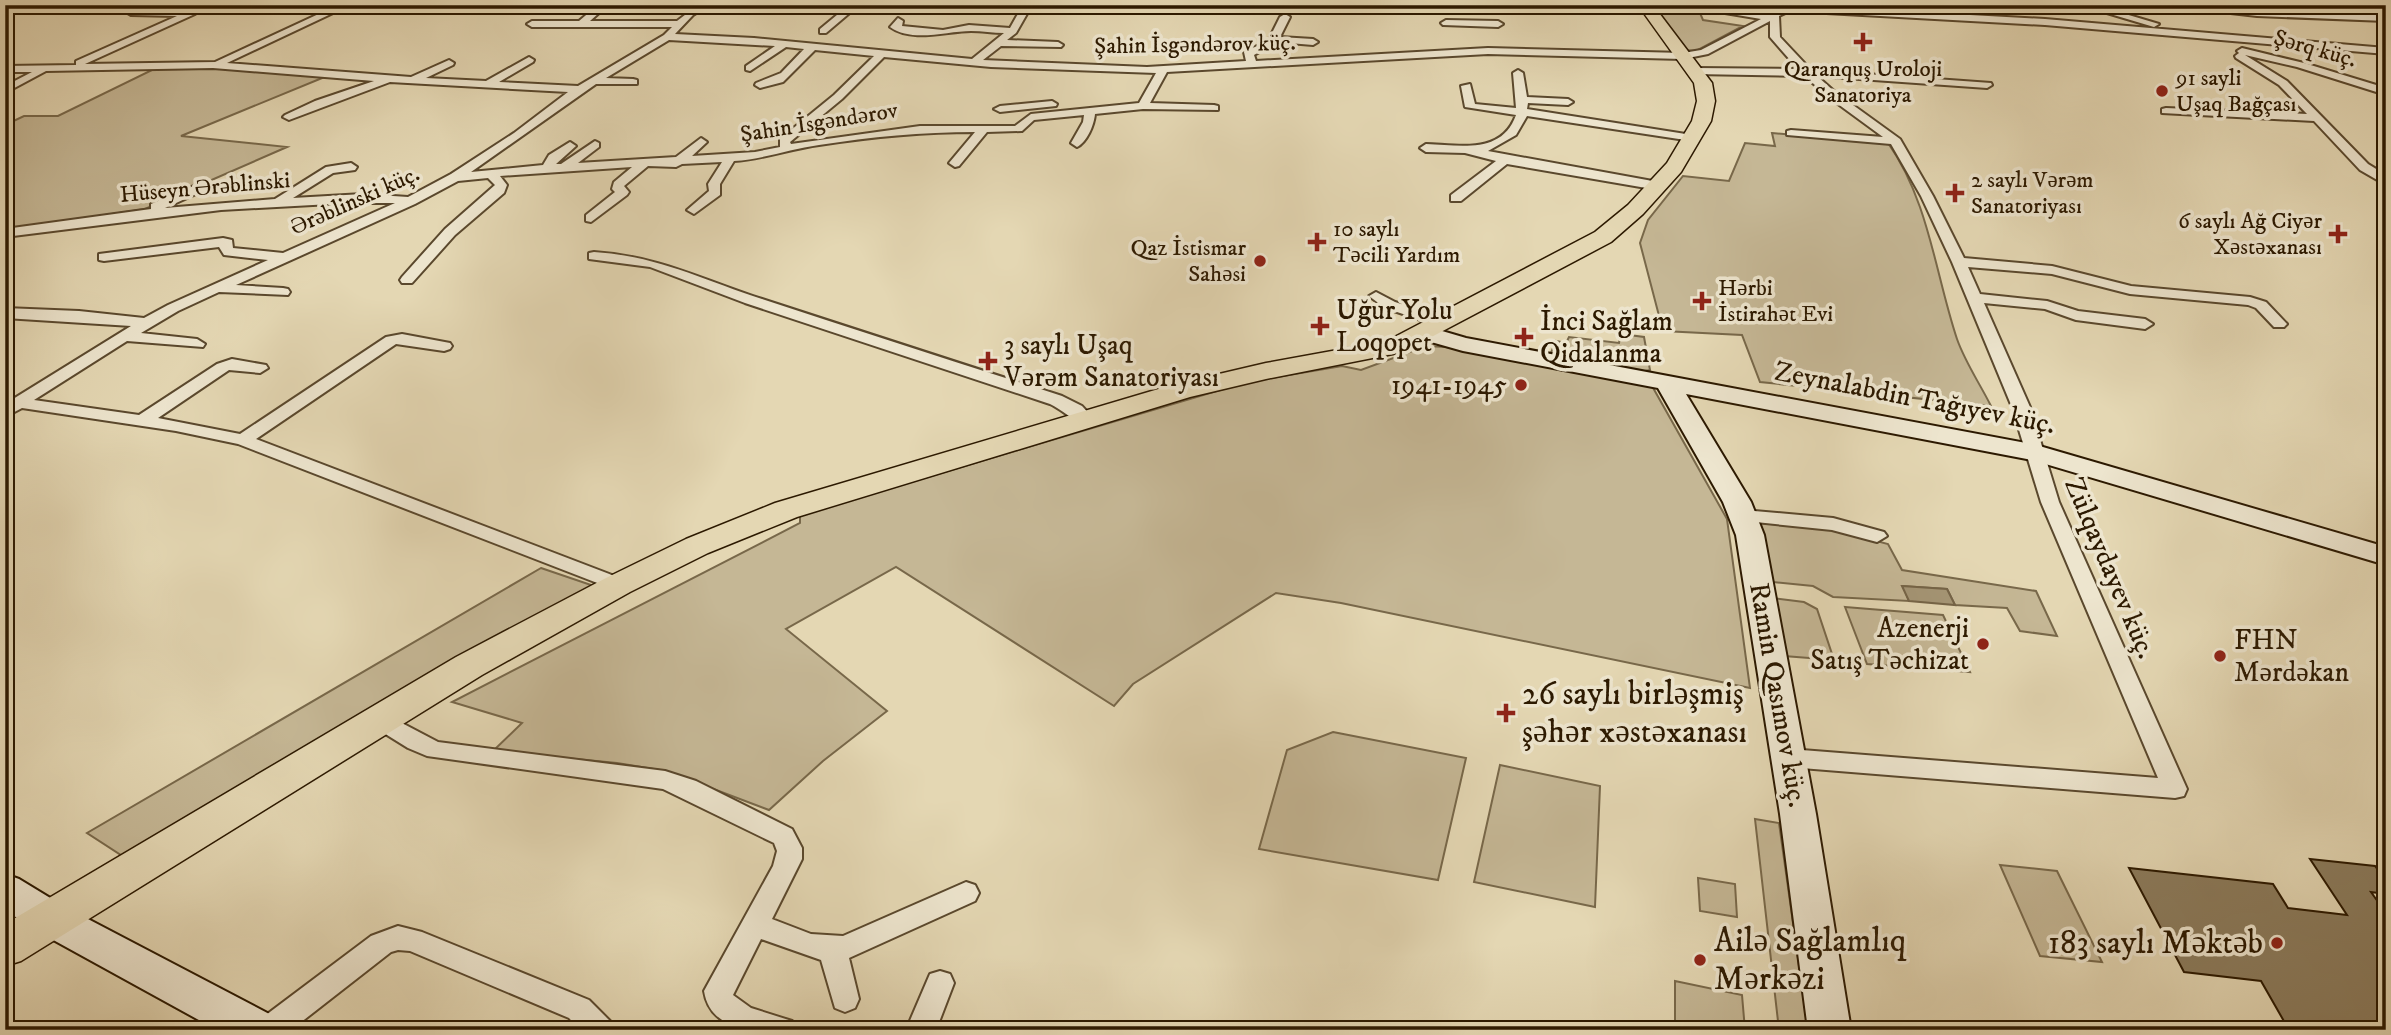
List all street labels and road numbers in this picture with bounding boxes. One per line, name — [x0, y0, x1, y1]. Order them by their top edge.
street label: Şərq küç. — [2270, 23, 2360, 75]
street label: Şahin İsgəndərov küç. — [1094, 29, 1296, 61]
street label: Şahin İsgəndərov — [738, 96, 901, 150]
street label: Ərəblinski küç. — [286, 160, 424, 242]
street label: Hüseyn Ərəblinski — [119, 166, 292, 210]
street label: Zeynalabdin Tağıyev küç. — [1772, 354, 2058, 442]
street label: Zülqaydayev küç. — [2056, 472, 2164, 664]
street label: Ramin Qasımov küç. — [1741, 580, 1815, 810]

